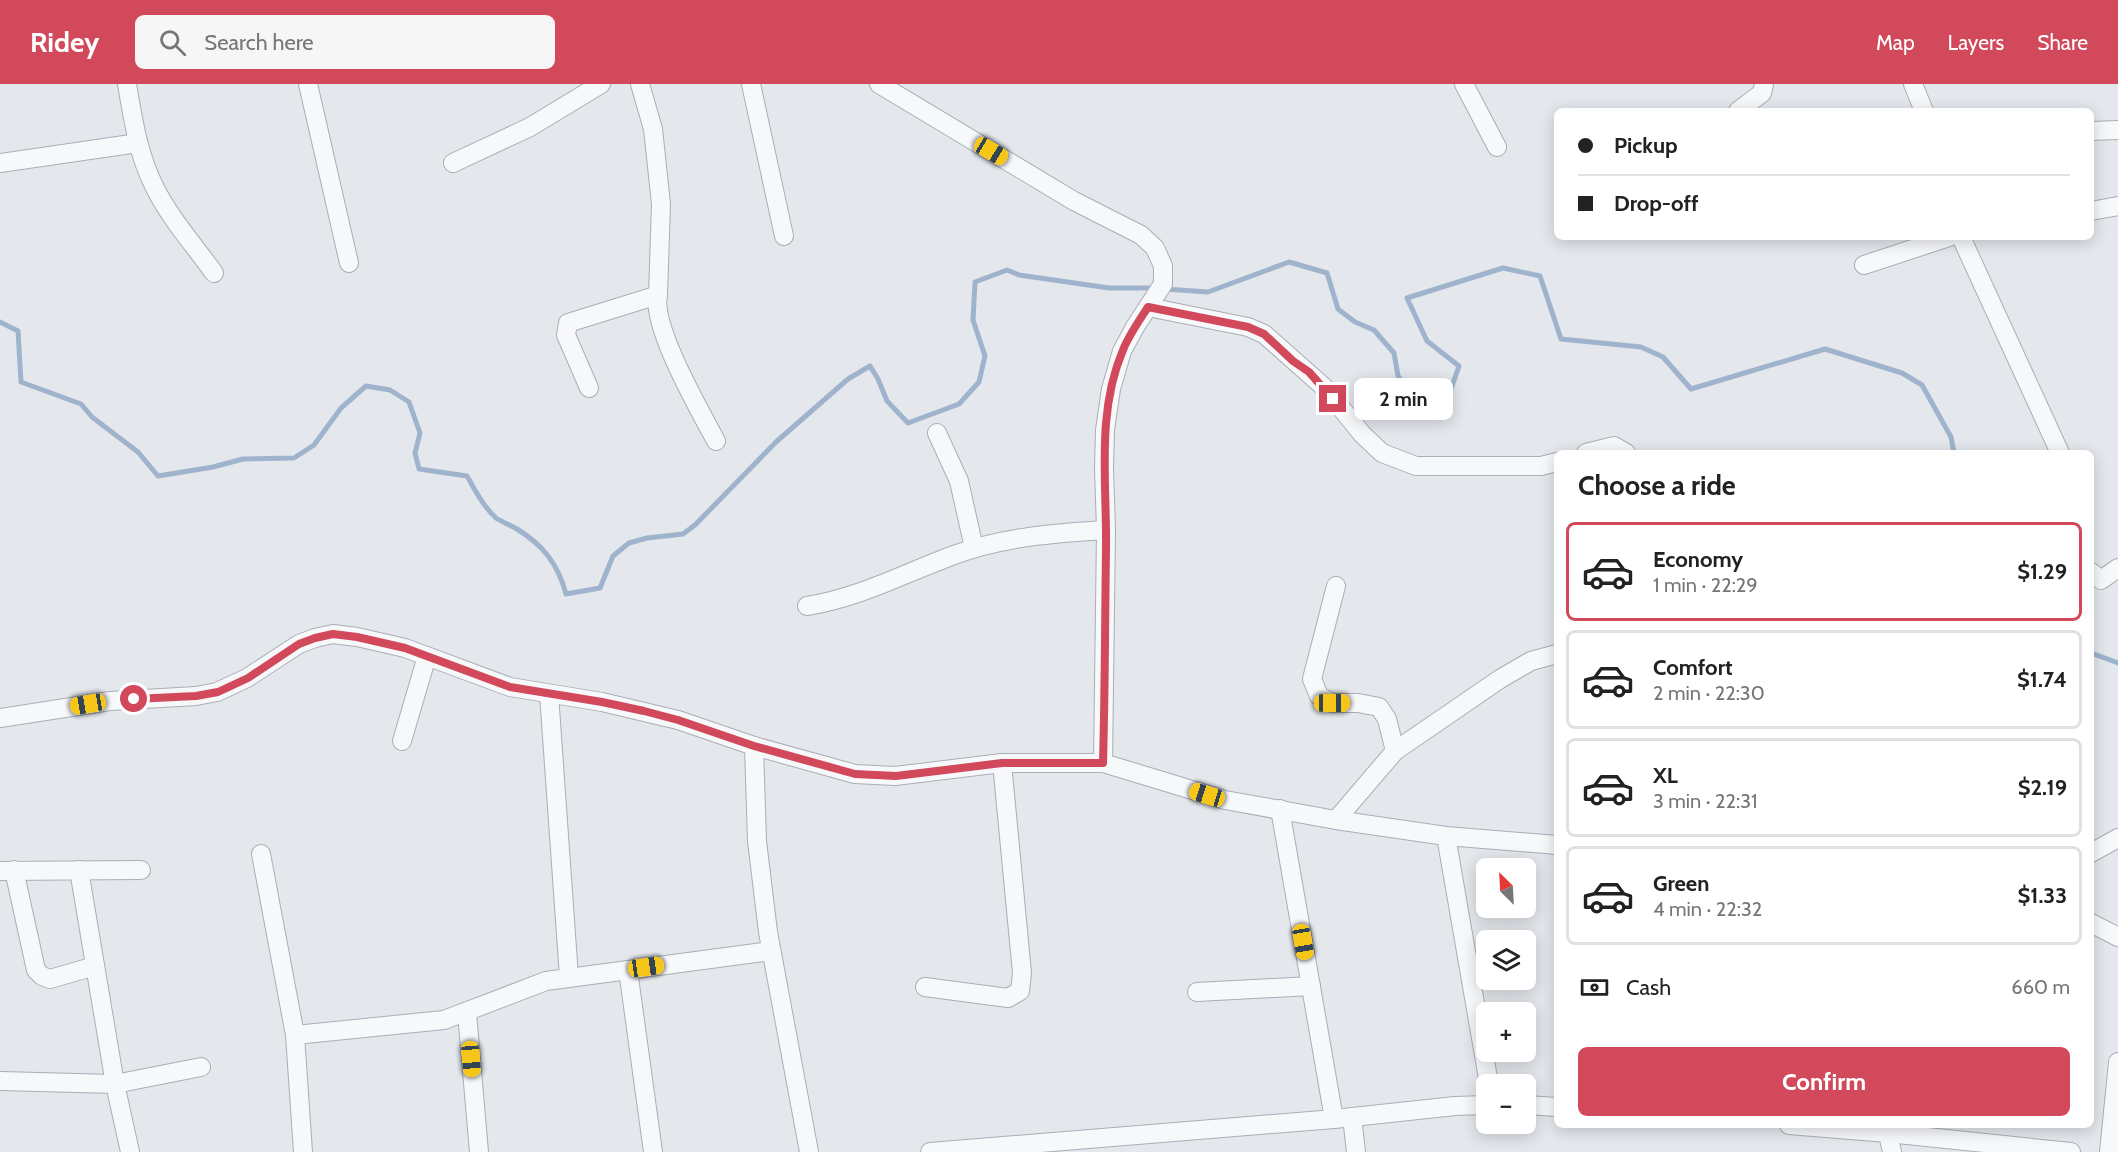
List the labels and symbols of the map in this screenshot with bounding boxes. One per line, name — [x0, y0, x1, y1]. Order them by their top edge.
car — [971, 134, 1011, 168]
callout: 2 min — [1354, 378, 1453, 420]
route end — [1319, 385, 1346, 412]
route start — [120, 685, 147, 712]
car — [69, 692, 107, 716]
car — [1314, 694, 1350, 712]
car — [1187, 781, 1227, 809]
north arrow — [1476, 858, 1536, 918]
car — [1291, 923, 1315, 961]
car — [627, 956, 665, 978]
car — [460, 1040, 482, 1078]

